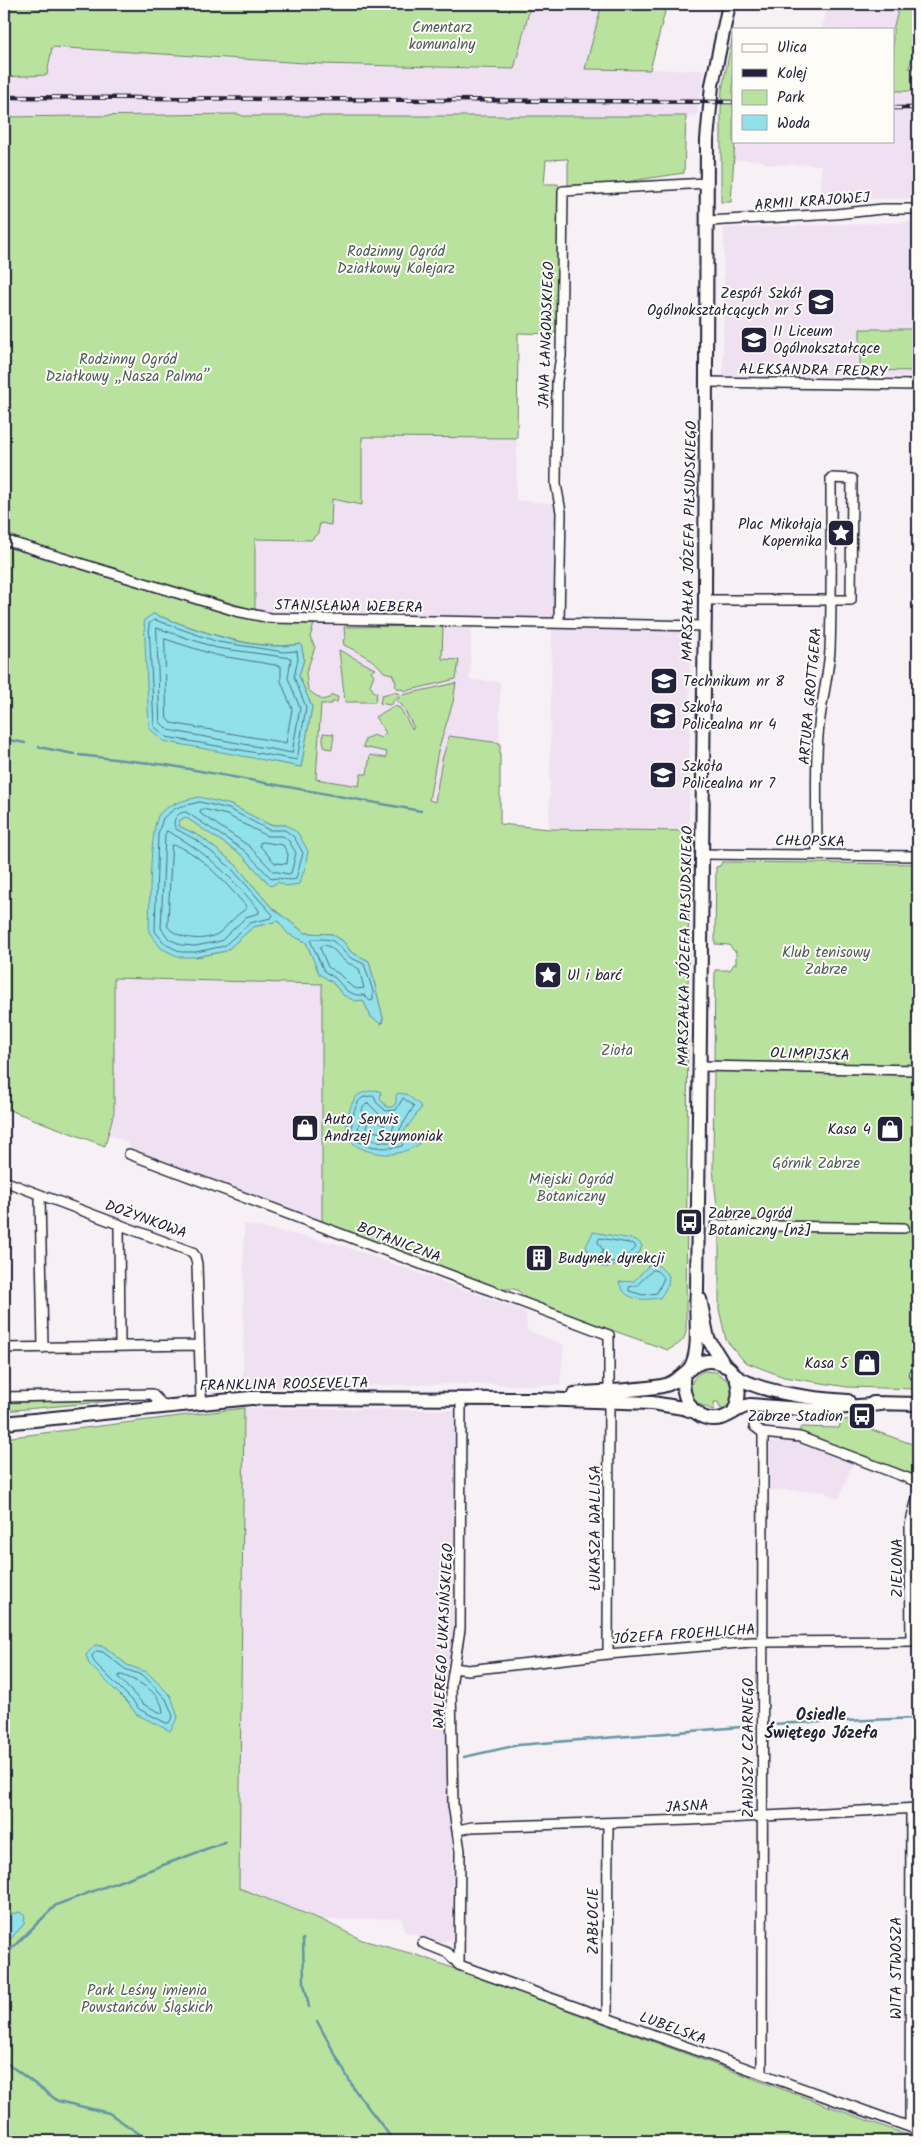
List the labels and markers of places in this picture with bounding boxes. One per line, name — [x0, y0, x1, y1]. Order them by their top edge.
place label: Zespół Szkół Ogólnokształcących nr 5 — [647, 282, 803, 323]
school or university icon: Zespół Szkół Ogólnokształcących nr 5 — [806, 287, 836, 317]
place label: II Liceum Ogólnokształcące — [773, 320, 880, 361]
school or university icon: II Liceum Ogólnokształcące — [739, 325, 769, 355]
place label: Plac Mikołaja Kopernika — [738, 513, 822, 554]
place icon: Plac Mikołaja Kopernika — [826, 518, 856, 548]
school or university icon: Technikum nr 8 — [649, 666, 679, 696]
place label: Technikum nr 8 — [683, 670, 785, 694]
place label: Szkoła Policealna nr 4 — [682, 696, 777, 737]
school or university icon: Szkoła Policealna nr 4 — [648, 701, 678, 731]
place label: Szkoła Policealna nr 7 — [682, 755, 776, 796]
school or university icon: Szkoła Policealna nr 7 — [648, 760, 678, 790]
place icon: Ul i barć — [533, 960, 563, 990]
place label: Ul i barć — [567, 964, 623, 988]
place label: Auto Serwis Andrzej Szymoniak — [324, 1108, 444, 1149]
shop icon: Auto Serwis Andrzej Szymoniak — [290, 1113, 320, 1143]
shop icon: Kasa 4 — [875, 1114, 905, 1144]
place label: Kasa 4 — [827, 1118, 871, 1142]
place label: Zabrze Ogród Botaniczny [nż] — [708, 1202, 811, 1243]
bus stop icon: Zabrze Ogród Botaniczny [nż] — [674, 1207, 704, 1237]
building icon: Budynek dyrekcji — [524, 1243, 554, 1273]
place label: Budynek dyrekcji — [558, 1247, 666, 1271]
shop icon: Kasa 5 — [852, 1348, 882, 1378]
place label: Kasa 5 — [805, 1352, 849, 1376]
bus stop icon: Zabrze Stadion — [847, 1401, 877, 1431]
place label: Zabrze Stadion — [748, 1405, 843, 1429]

